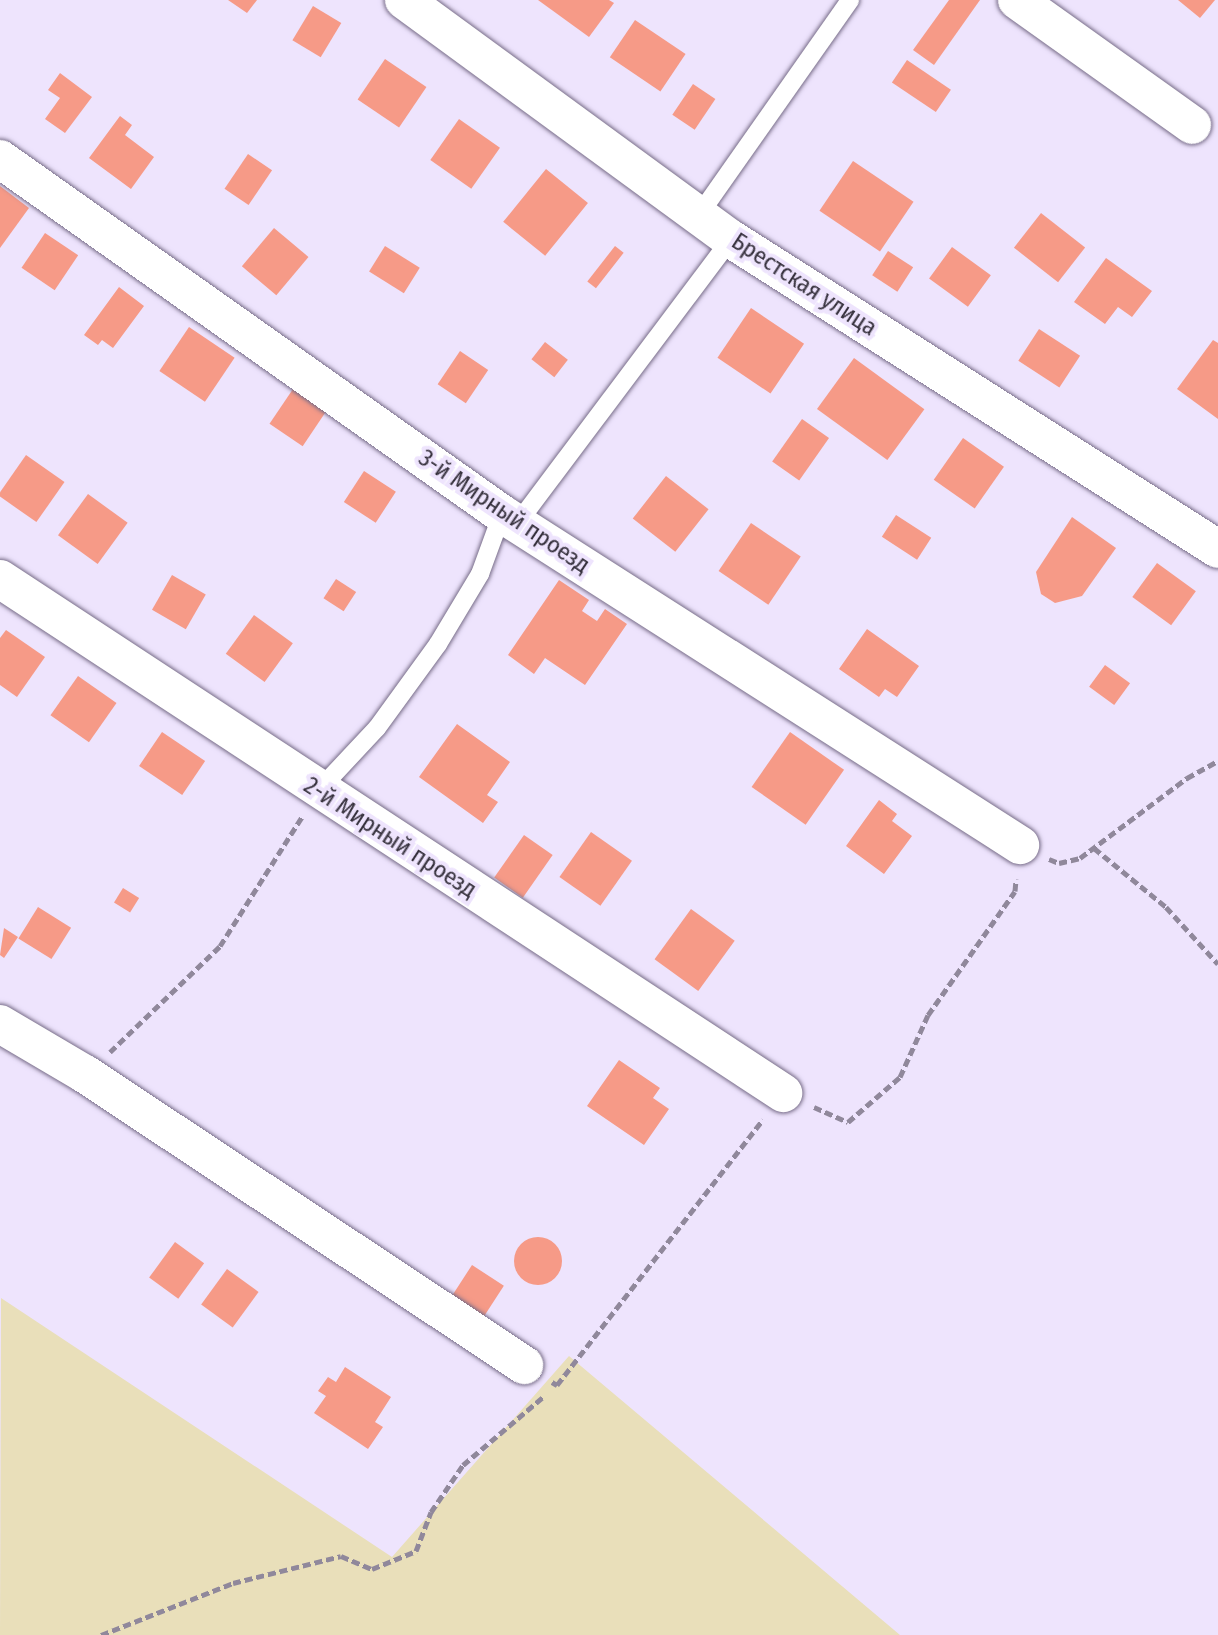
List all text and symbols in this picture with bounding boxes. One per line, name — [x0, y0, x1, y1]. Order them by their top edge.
street label: Брестская улица — [726, 227, 882, 343]
street label: 3-й Мирный проезд — [413, 444, 595, 580]
street label: 2-й Мирный проезд — [298, 771, 482, 905]

